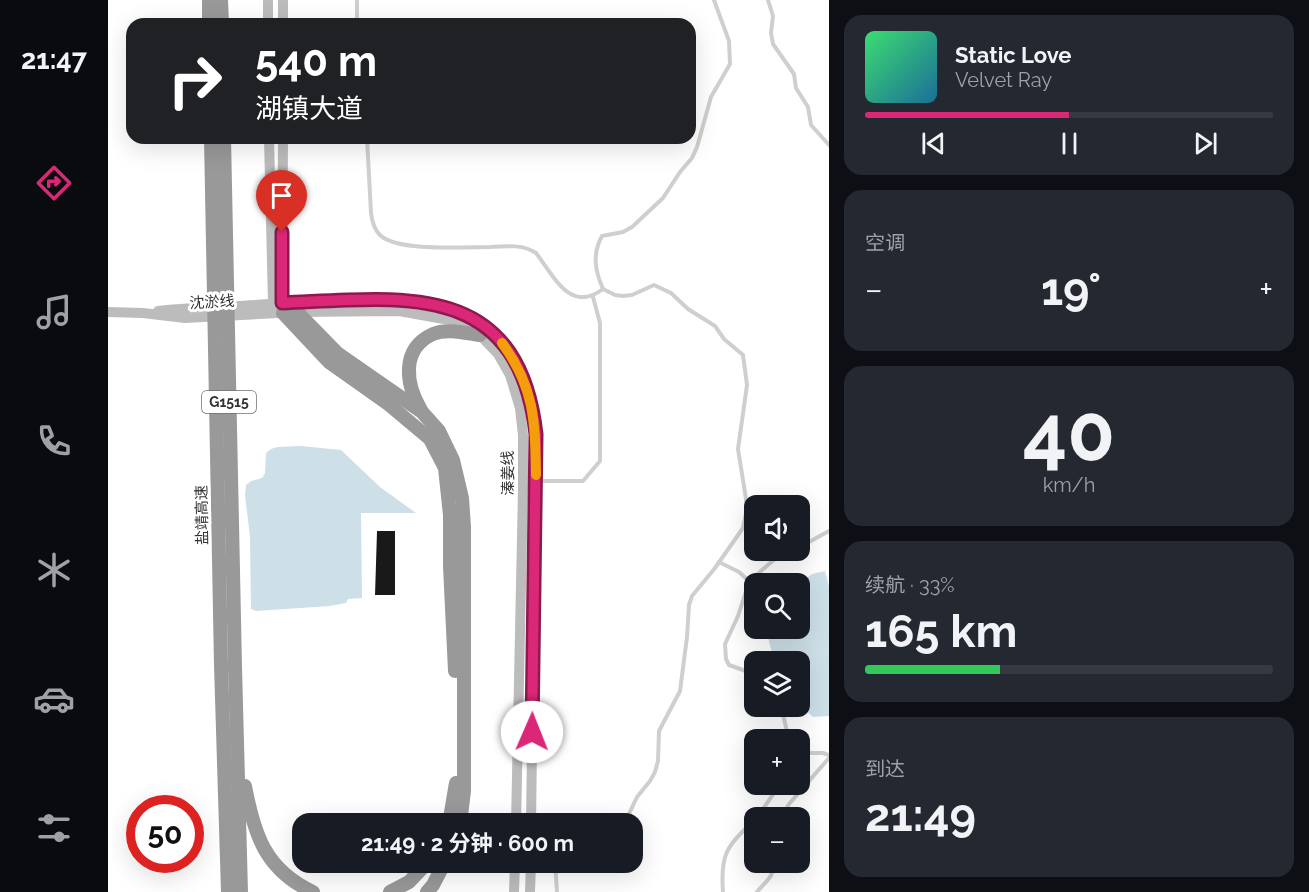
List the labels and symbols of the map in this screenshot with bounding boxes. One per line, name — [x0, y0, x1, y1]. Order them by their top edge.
pin — [256, 170, 307, 232]
street label: 沈淤线 — [189, 292, 235, 312]
road number: G1515 — [202, 391, 256, 413]
street label: 溱姜线 — [499, 450, 517, 496]
street label: 盐靖高速 — [192, 485, 212, 545]
position arrow — [500, 700, 564, 764]
speed limit sign: 50 — [126, 795, 204, 873]

